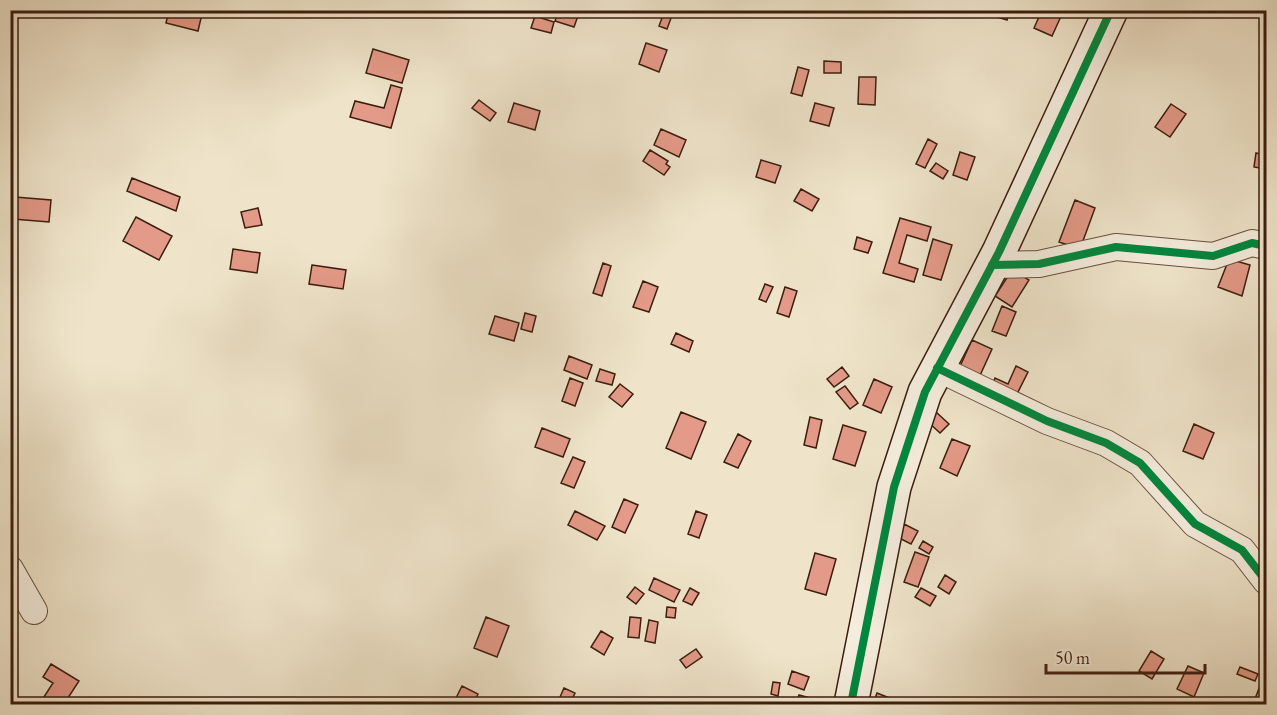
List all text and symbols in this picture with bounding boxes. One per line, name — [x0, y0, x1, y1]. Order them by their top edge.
scale bar — [1046, 637, 1205, 675]
text: 50 m — [1055, 646, 1090, 669]

